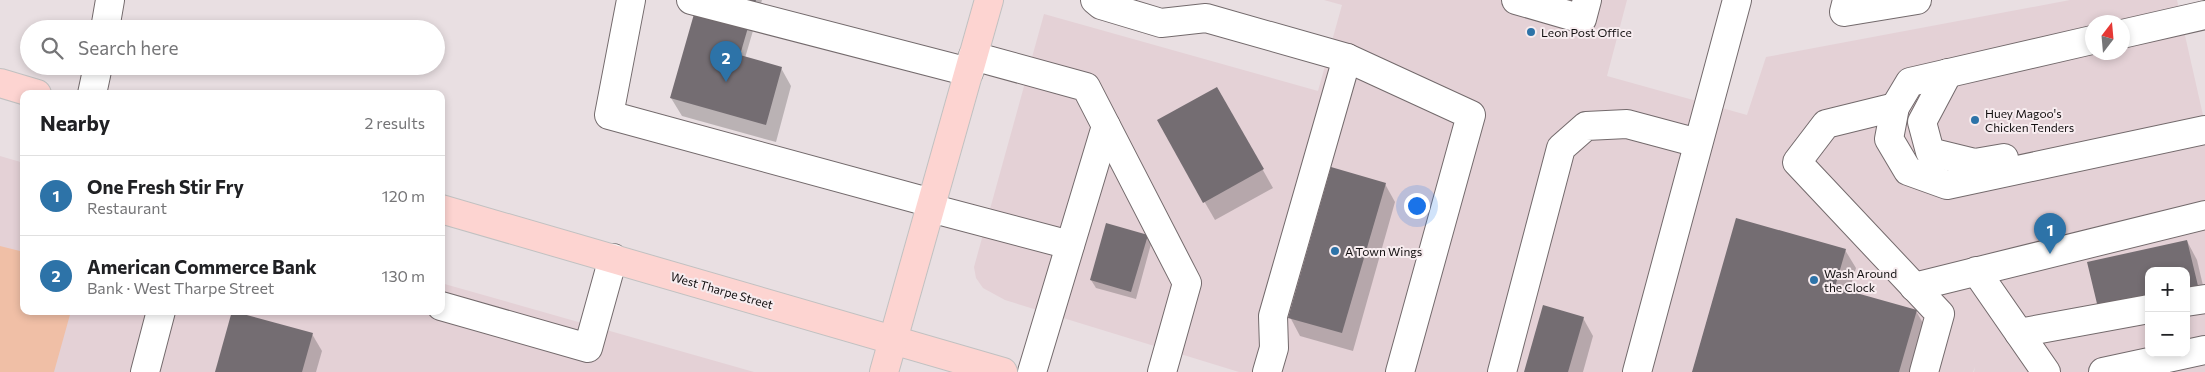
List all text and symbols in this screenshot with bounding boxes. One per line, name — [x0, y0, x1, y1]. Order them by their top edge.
north arrow — [2085, 15, 2130, 60]
search box — [20, 20, 445, 75]
place label: Leon Post Office — [1541, 25, 1632, 39]
marker: Leon Post Office — [1525, 26, 1537, 38]
icon: search — [38, 34, 66, 62]
text: Search here — [78, 36, 178, 59]
pin: 2 — [710, 41, 742, 82]
place label: Huey Magoo's Chicken Tenders — [1985, 106, 2074, 134]
text: Nearby — [40, 110, 110, 135]
text: 2 results — [364, 113, 425, 132]
marker: Huey Magoo's Chicken Tenders — [1969, 114, 1981, 126]
text: One Fresh Stir Fry — [87, 175, 244, 198]
text: 1 — [52, 186, 60, 205]
text: 120 m — [382, 186, 425, 205]
your location — [1404, 193, 1430, 219]
text: Restaurant — [87, 198, 167, 217]
pin: 1 — [2034, 213, 2066, 254]
place label: A Town Wings — [1345, 244, 1422, 258]
marker: A Town Wings — [1329, 245, 1341, 257]
text: American Commerce Bank — [87, 255, 317, 278]
text: 2 — [51, 266, 61, 285]
text: 130 m — [382, 266, 425, 285]
place label: Wash Around the Clock — [1824, 266, 1897, 294]
map controls — [2145, 267, 2190, 357]
button: + — [2145, 267, 2190, 312]
street label: West Tharpe Street — [669, 269, 775, 311]
marker: Wash Around the Clock — [1808, 274, 1820, 286]
text: Bank · West Tharpe Street — [87, 278, 274, 297]
button: − — [2145, 312, 2190, 357]

